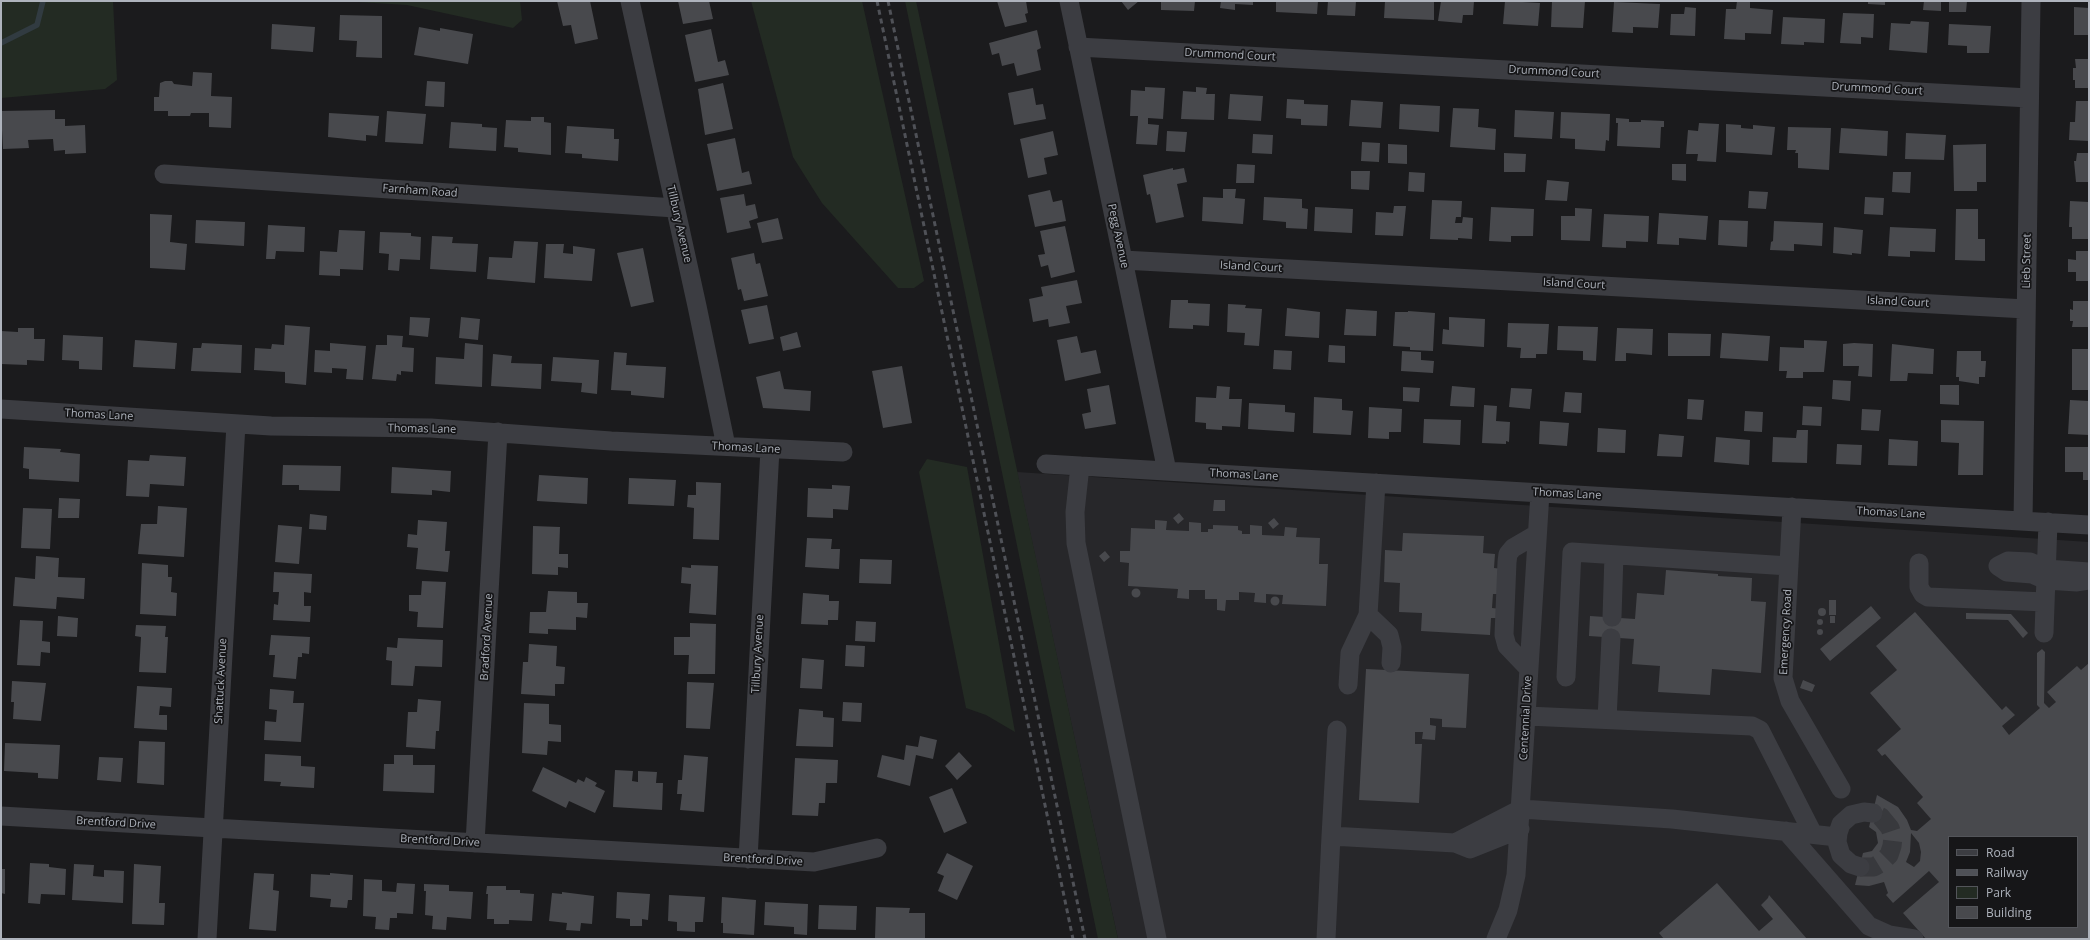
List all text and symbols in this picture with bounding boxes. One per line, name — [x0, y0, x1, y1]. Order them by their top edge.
street label: Drummond Court — [1184, 46, 1276, 64]
street label: Drummond Court — [1508, 63, 1600, 81]
street label: Drummond Court — [1831, 80, 1923, 98]
street label: Farnham Road — [382, 182, 458, 200]
street label: Tillbury Avenue — [664, 184, 694, 264]
street label: Pegg Avenue — [1105, 202, 1131, 270]
street label: Lieb Street — [2020, 233, 2034, 289]
street label: Island Court — [1220, 259, 1282, 275]
street label: Island Court — [1543, 276, 1605, 292]
street label: Island Court — [1867, 294, 1929, 310]
street label: Thomas Lane — [64, 407, 134, 423]
street label: Thomas Lane — [388, 422, 456, 436]
street label: Thomas Lane — [711, 440, 781, 456]
street label: Thomas Lane — [1209, 467, 1279, 483]
street label: Thomas Lane — [1532, 486, 1602, 502]
street label: Thomas Lane — [1856, 505, 1926, 521]
street label: Emergency Road — [1777, 589, 1795, 675]
street label: Bradford Avenue — [478, 593, 496, 681]
street label: Tillbury Avenue — [749, 614, 767, 694]
street label: Shattuck Avenue — [212, 638, 230, 724]
street label: Centennial Drive — [1517, 675, 1535, 761]
street label: Brentford Drive — [76, 814, 156, 832]
street label: Brentford Drive — [400, 832, 480, 850]
legend — [1948, 836, 2078, 928]
text: Road — [1986, 844, 2015, 861]
street label: Brentford Drive — [723, 851, 803, 869]
text: Railway — [1986, 864, 2028, 881]
text: Park — [1986, 884, 2011, 901]
text: Building — [1986, 904, 2031, 921]

